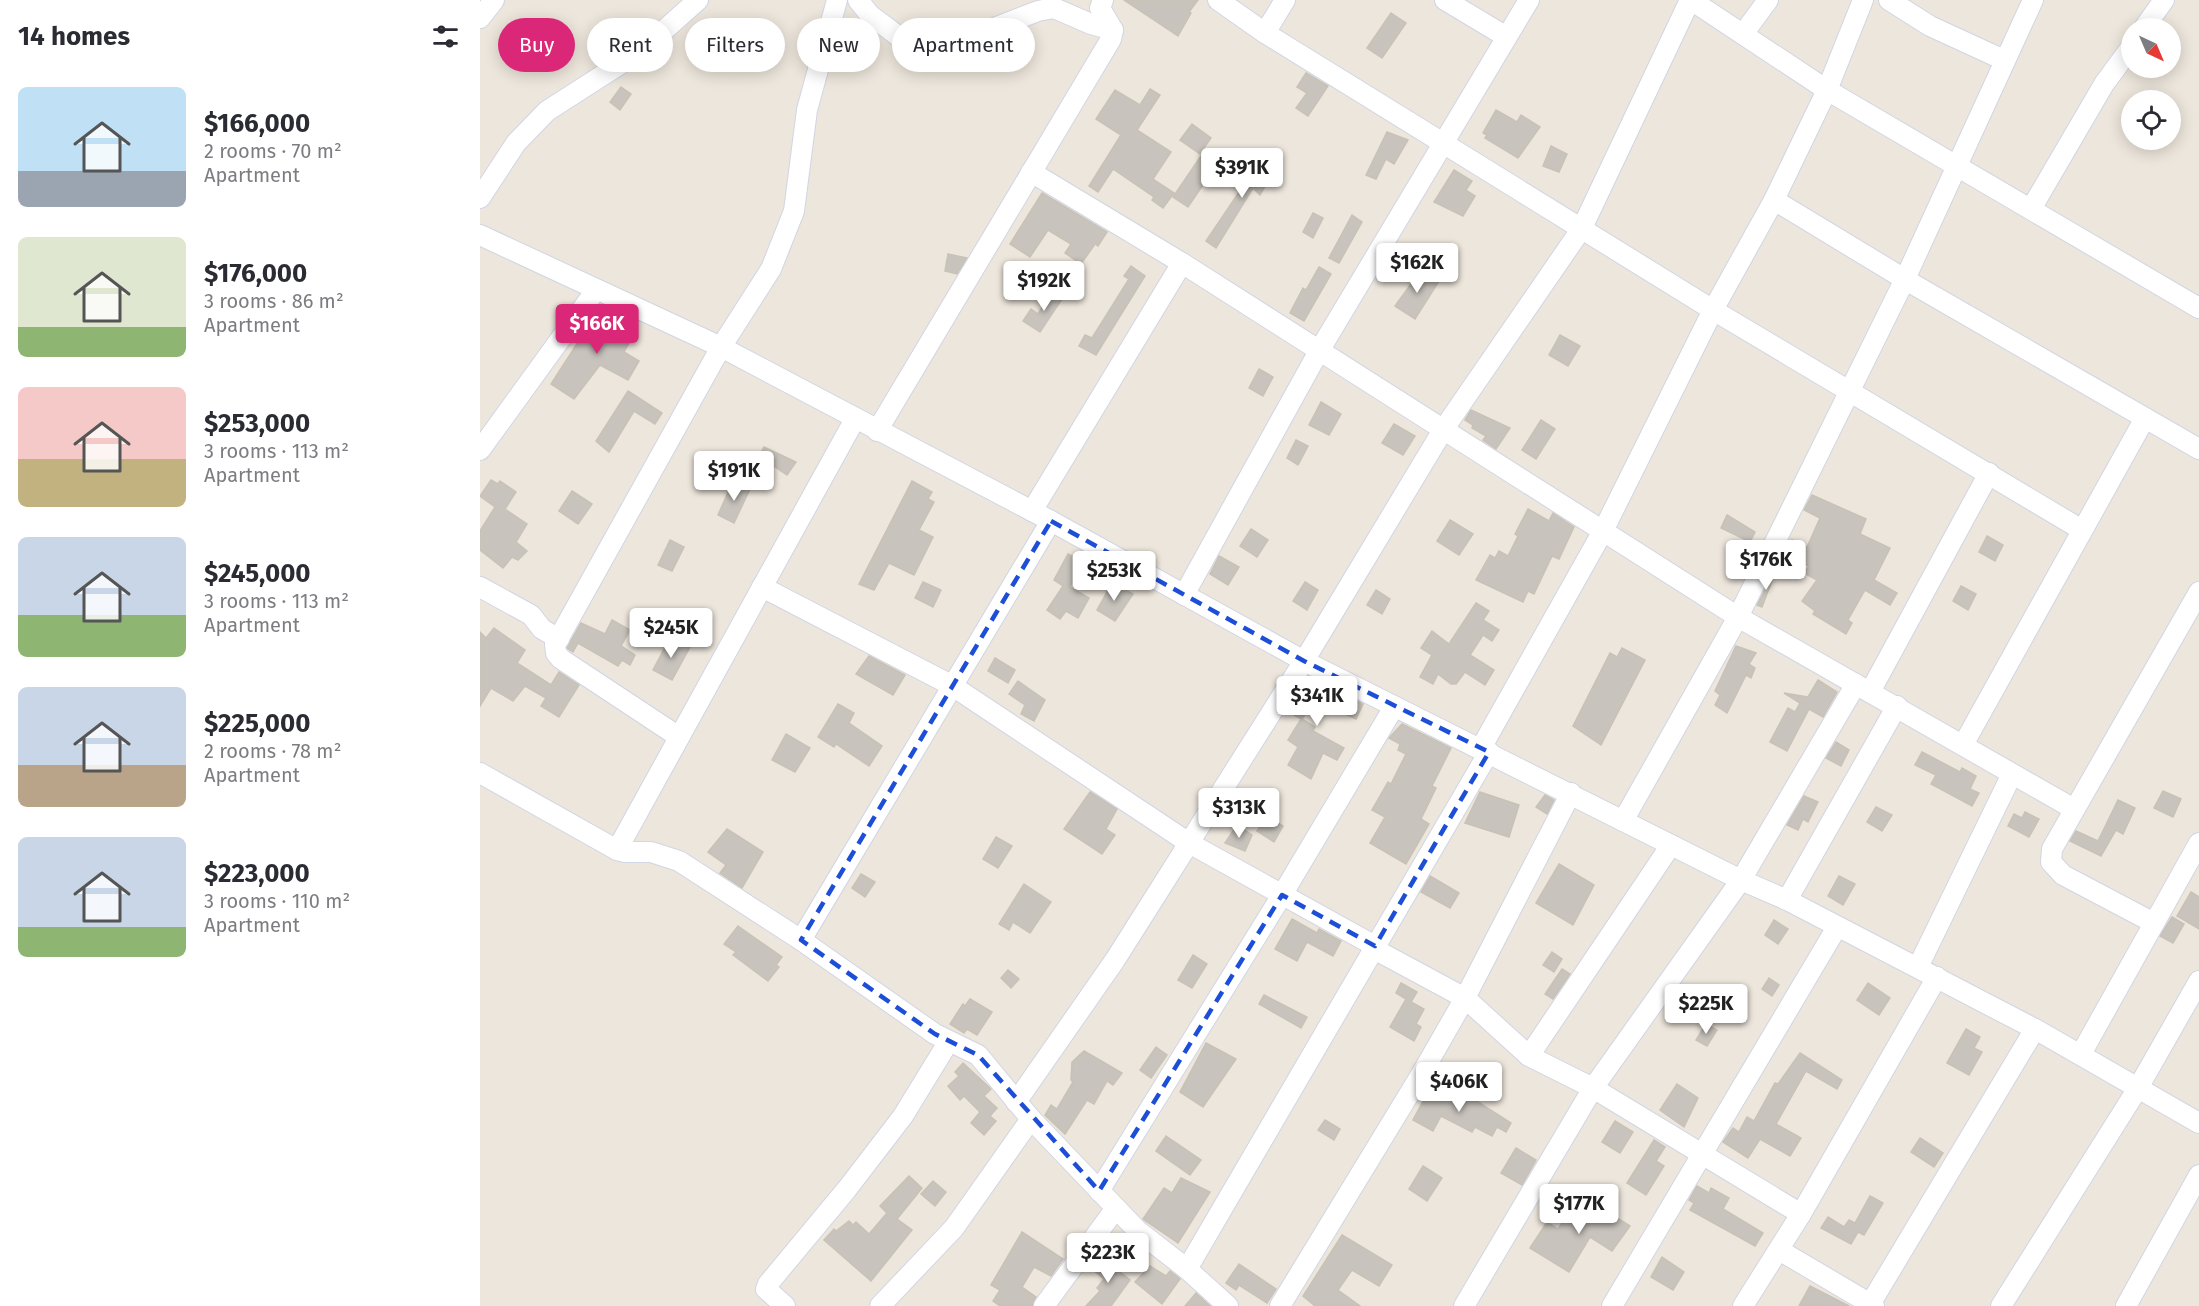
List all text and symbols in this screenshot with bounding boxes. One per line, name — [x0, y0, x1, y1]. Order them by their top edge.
chip: Buy — [498, 18, 575, 72]
chip: Rent — [587, 18, 673, 72]
chip: Filters — [685, 18, 785, 72]
chip: New — [797, 18, 880, 72]
chip: Apartment — [892, 18, 1035, 72]
north arrow — [2121, 18, 2181, 78]
map controls — [2121, 18, 2181, 150]
icon: filters — [429, 20, 462, 53]
text: 14 homes — [18, 21, 130, 52]
button: locate — [2121, 90, 2181, 150]
text: $166,000 — [204, 108, 310, 139]
icon: home — [66, 111, 138, 183]
text: 2 rooms · 70 m² — [204, 139, 342, 163]
pin: $391K — [1200, 148, 1284, 199]
text: $391K — [1215, 155, 1269, 179]
text: Apartment — [204, 163, 300, 187]
pin: $162K — [1375, 243, 1459, 294]
text: $162K — [1390, 250, 1444, 274]
text: $176,000 — [204, 258, 307, 289]
icon: home — [66, 261, 138, 333]
pin: $192K — [1002, 261, 1086, 312]
text: $192K — [1017, 268, 1071, 292]
text: 3 rooms · 86 m² — [204, 289, 344, 313]
pin: $166K — [555, 304, 639, 355]
text: $166K — [570, 311, 624, 335]
text: Apartment — [204, 313, 300, 337]
text: $253,000 — [204, 408, 310, 439]
icon: home — [66, 411, 138, 483]
text: 3 rooms · 113 m² — [204, 439, 349, 463]
pin: $191K — [692, 451, 776, 502]
text: $191K — [708, 458, 760, 482]
text: Apartment — [204, 463, 300, 487]
pin: $176K — [1724, 540, 1808, 591]
text: $176K — [1740, 547, 1792, 571]
pin: $253K — [1072, 551, 1156, 602]
text: $245,000 — [204, 558, 311, 589]
text: $253K — [1087, 558, 1141, 582]
icon: home — [66, 561, 138, 633]
text: 3 rooms · 113 m² — [204, 589, 349, 613]
pin: $245K — [629, 608, 713, 659]
text: Apartment — [204, 613, 300, 637]
text: $245K — [643, 615, 699, 639]
pin: $341K — [1275, 676, 1359, 727]
text: $341K — [1290, 683, 1344, 707]
text: $225,000 — [204, 708, 310, 739]
icon: home — [66, 711, 138, 783]
text: 2 rooms · 78 m² — [204, 739, 341, 763]
text: Apartment — [204, 763, 300, 787]
pin: $313K — [1197, 788, 1281, 839]
text: $313K — [1212, 795, 1266, 819]
text: $223,000 — [204, 858, 310, 889]
icon: home — [66, 861, 138, 933]
text: 3 rooms · 110 m² — [204, 889, 350, 913]
text: Apartment — [204, 913, 300, 937]
pin: $225K — [1664, 984, 1748, 1035]
text: $225K — [1679, 991, 1733, 1015]
pin: $406K — [1417, 1062, 1501, 1113]
text: $406K — [1430, 1069, 1488, 1093]
pin: $177K — [1537, 1184, 1621, 1235]
text: $177K — [1554, 1191, 1604, 1215]
pin: $223K — [1066, 1233, 1150, 1284]
text: $223K — [1081, 1240, 1135, 1264]

